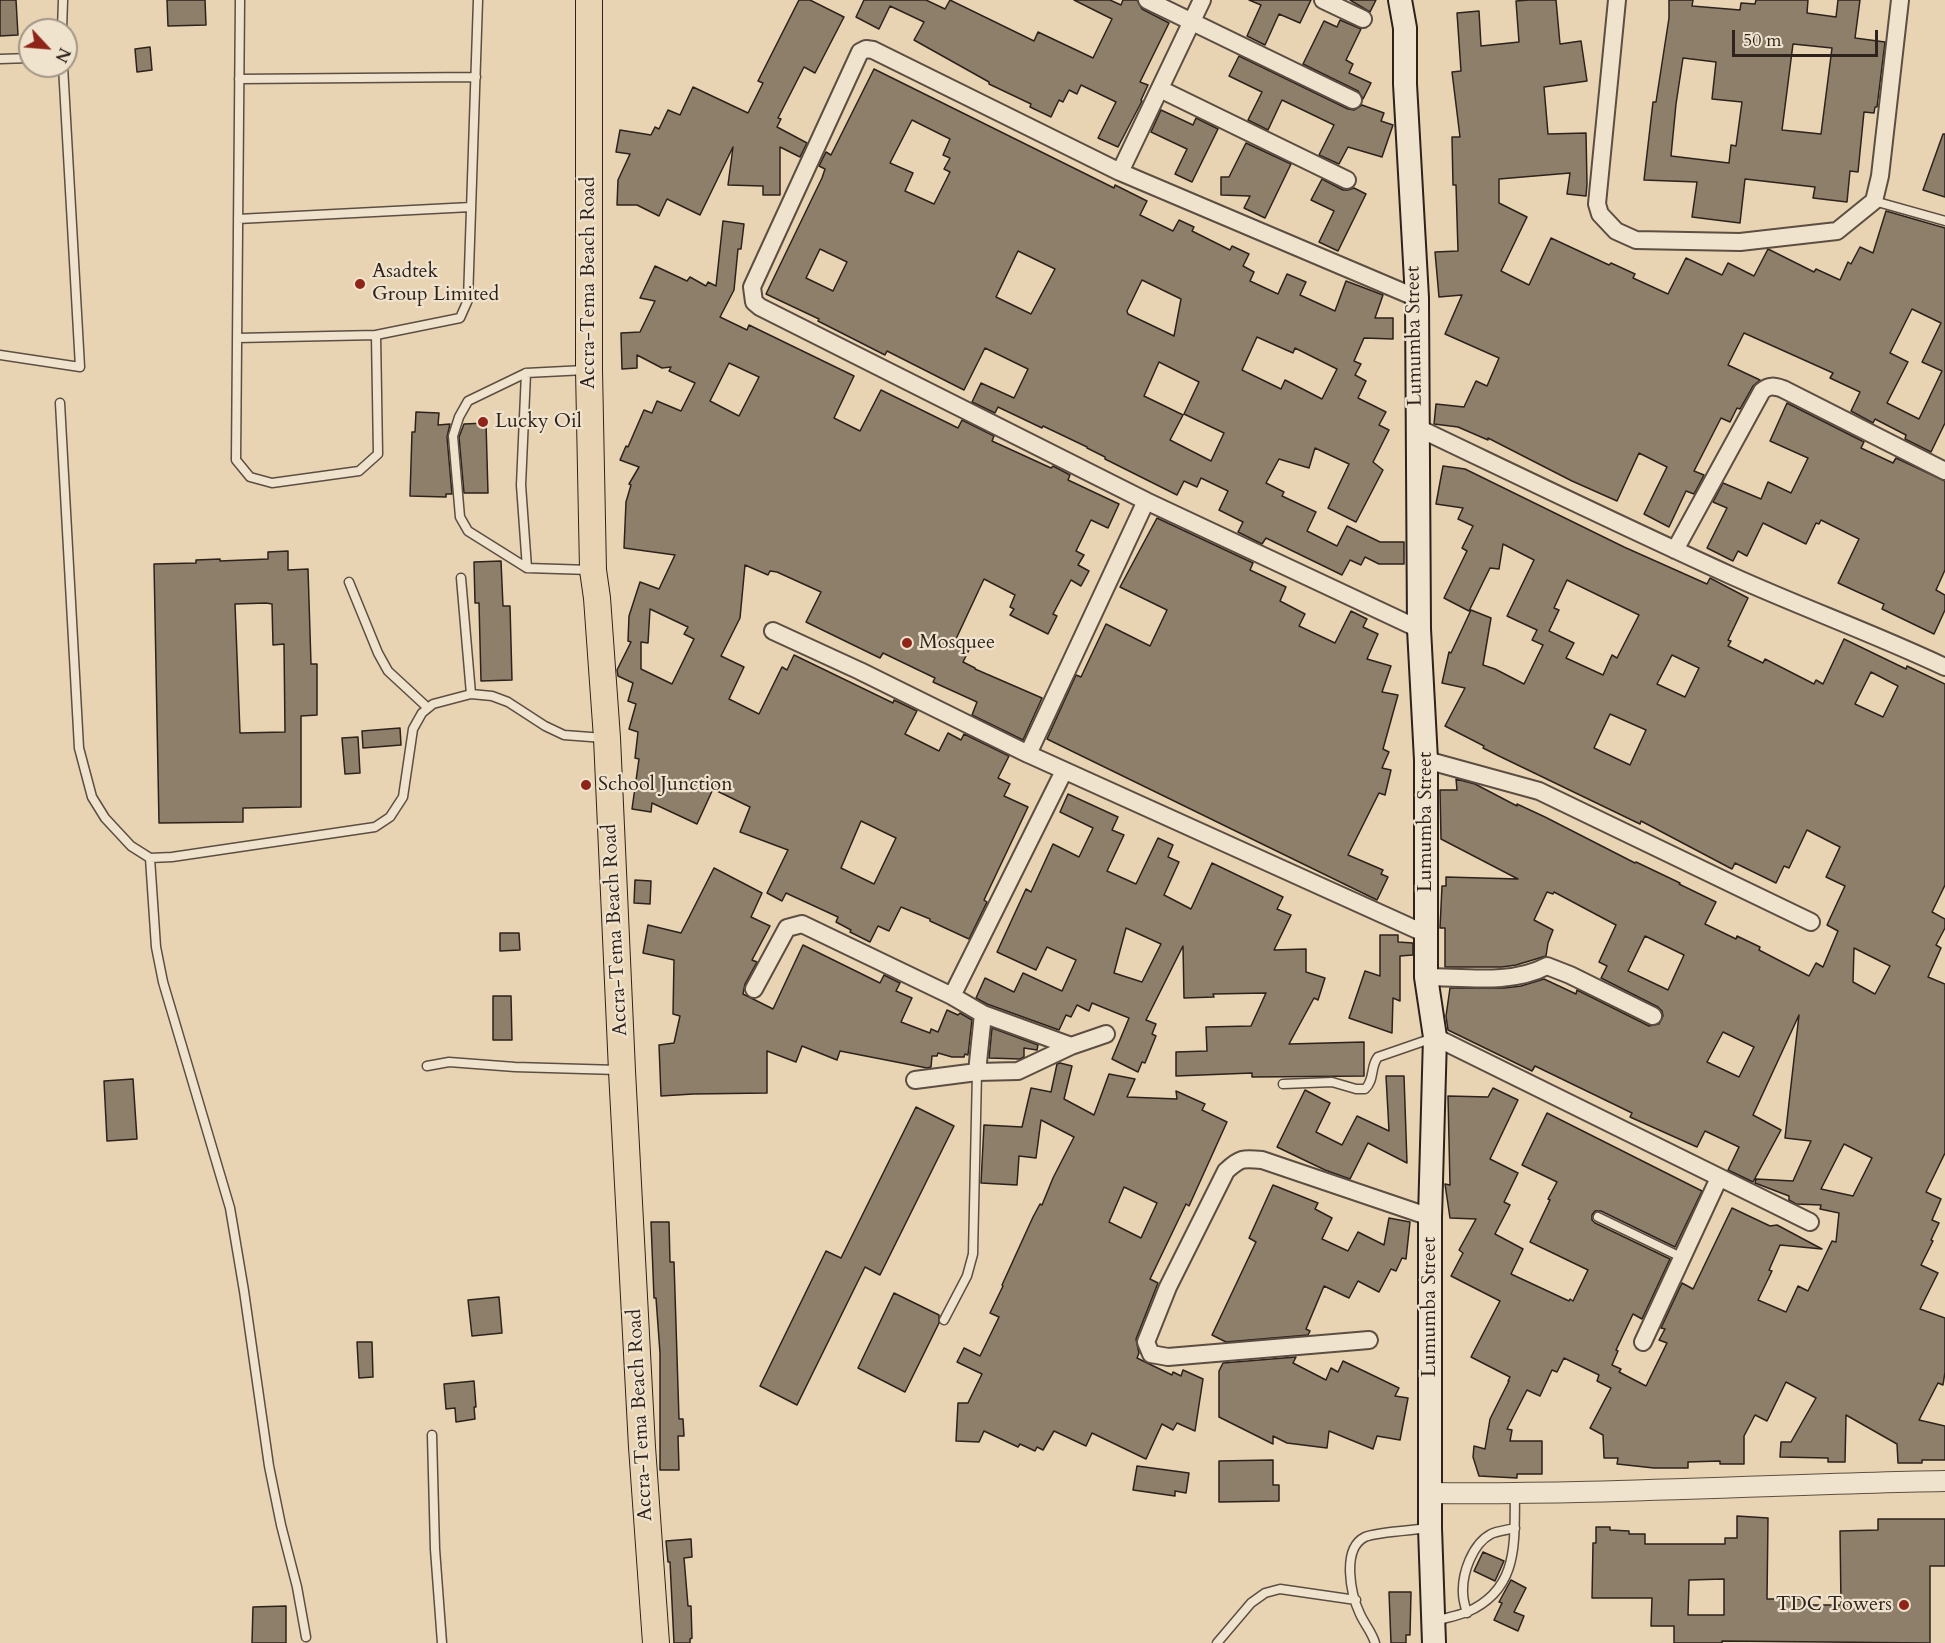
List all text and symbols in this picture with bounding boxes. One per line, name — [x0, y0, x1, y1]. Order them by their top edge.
north arrow — [18, 18, 78, 78]
scale bar — [1735, 18, 1880, 56]
text: 50 m — [1743, 28, 1782, 53]
text: N — [49, 44, 75, 66]
street label: Accra-Tema Beach Road — [577, 177, 601, 389]
place label: Asadtek Group Limited — [372, 260, 499, 307]
street label: Lumumba Street — [1402, 265, 1428, 407]
marker: Asadtek Group Limited — [353, 277, 367, 291]
place label: Lucky Oil — [495, 410, 582, 434]
marker: Lucky Oil — [476, 415, 490, 429]
place label: Mosquee — [919, 631, 995, 655]
marker: Mosquee — [900, 636, 914, 650]
street label: Lumumba Street — [1414, 752, 1438, 892]
place label: School Junction — [598, 773, 733, 797]
marker: School Junction — [579, 778, 593, 792]
street label: Accra-Tema Beach Road — [598, 823, 634, 1037]
street label: Lumumba Street — [1418, 1237, 1442, 1377]
street label: Accra-Tema Beach Road — [623, 1308, 659, 1522]
place label: TDC Towers — [1776, 1593, 1892, 1617]
marker: TDC Towers — [1897, 1598, 1911, 1612]

